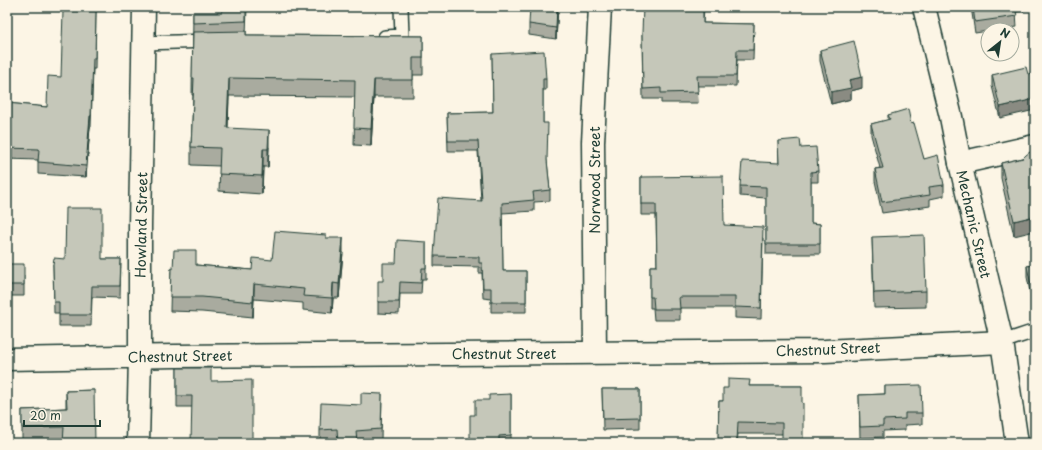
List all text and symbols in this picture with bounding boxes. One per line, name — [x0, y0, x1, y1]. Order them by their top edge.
north arrow — [980, 22, 1020, 62]
text: N — [997, 23, 1014, 43]
street label: Norwood Street — [584, 126, 605, 234]
street label: Mechanic Street — [951, 168, 997, 280]
street label: Howland Street — [130, 172, 152, 278]
street label: Chestnut Street — [775, 337, 881, 361]
street label: Chestnut Street — [452, 343, 557, 364]
street label: Chestnut Street — [128, 345, 233, 367]
scale bar — [24, 402, 100, 428]
text: 20 m — [30, 406, 61, 424]

